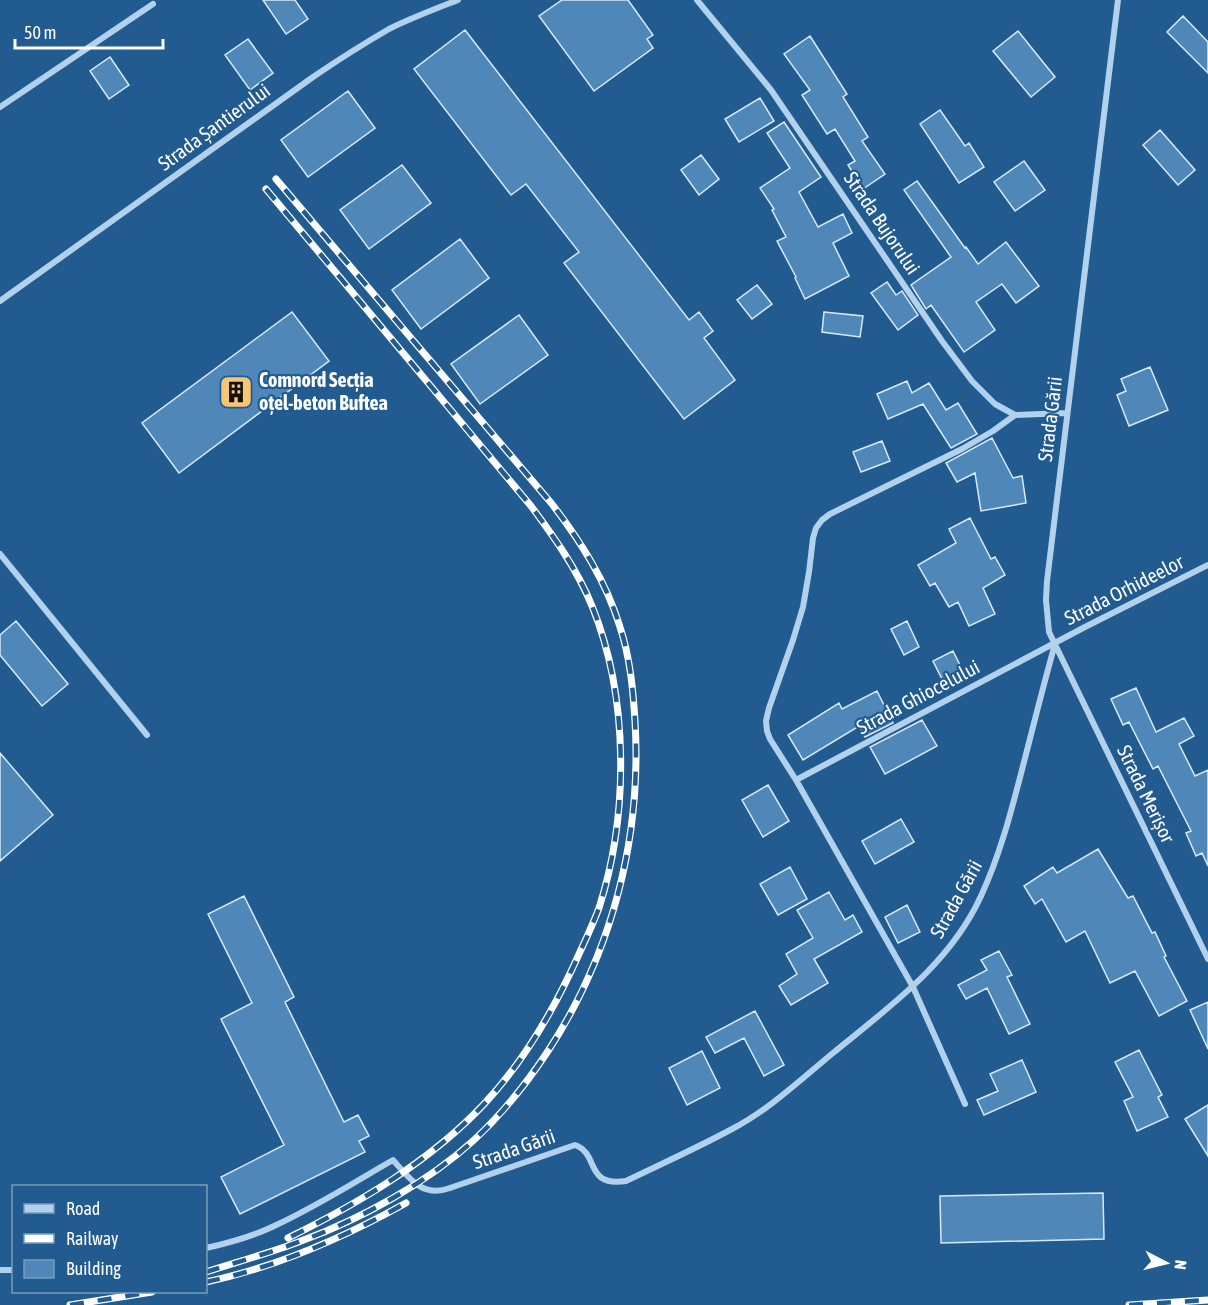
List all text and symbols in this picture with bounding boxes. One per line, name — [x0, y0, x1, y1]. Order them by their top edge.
scale bar — [15, 12, 164, 50]
text: 50 m — [24, 22, 56, 43]
street label: Strada Șantierului — [153, 78, 274, 175]
street label: Strada Bujorului — [840, 167, 925, 278]
place label: Comnord Secția oțel-beton Buftea — [259, 368, 388, 415]
building icon: Comnord Secția oțel-beton Buftea — [218, 374, 254, 410]
street label: Strada Gării — [1033, 375, 1066, 463]
street label: Strada Orhideelor — [1060, 549, 1188, 629]
street label: Strada Ghiocelului — [852, 655, 983, 739]
street label: Strada Merișor — [1113, 741, 1180, 847]
street label: Strada Gării — [925, 856, 986, 942]
street label: Strada Gării — [470, 1124, 558, 1173]
legend — [12, 1185, 207, 1293]
text: Road — [66, 1198, 100, 1219]
text: Railway — [66, 1228, 118, 1249]
north arrow — [1136, 1233, 1196, 1293]
text: Building — [66, 1258, 121, 1279]
text: N — [1171, 1259, 1190, 1271]

